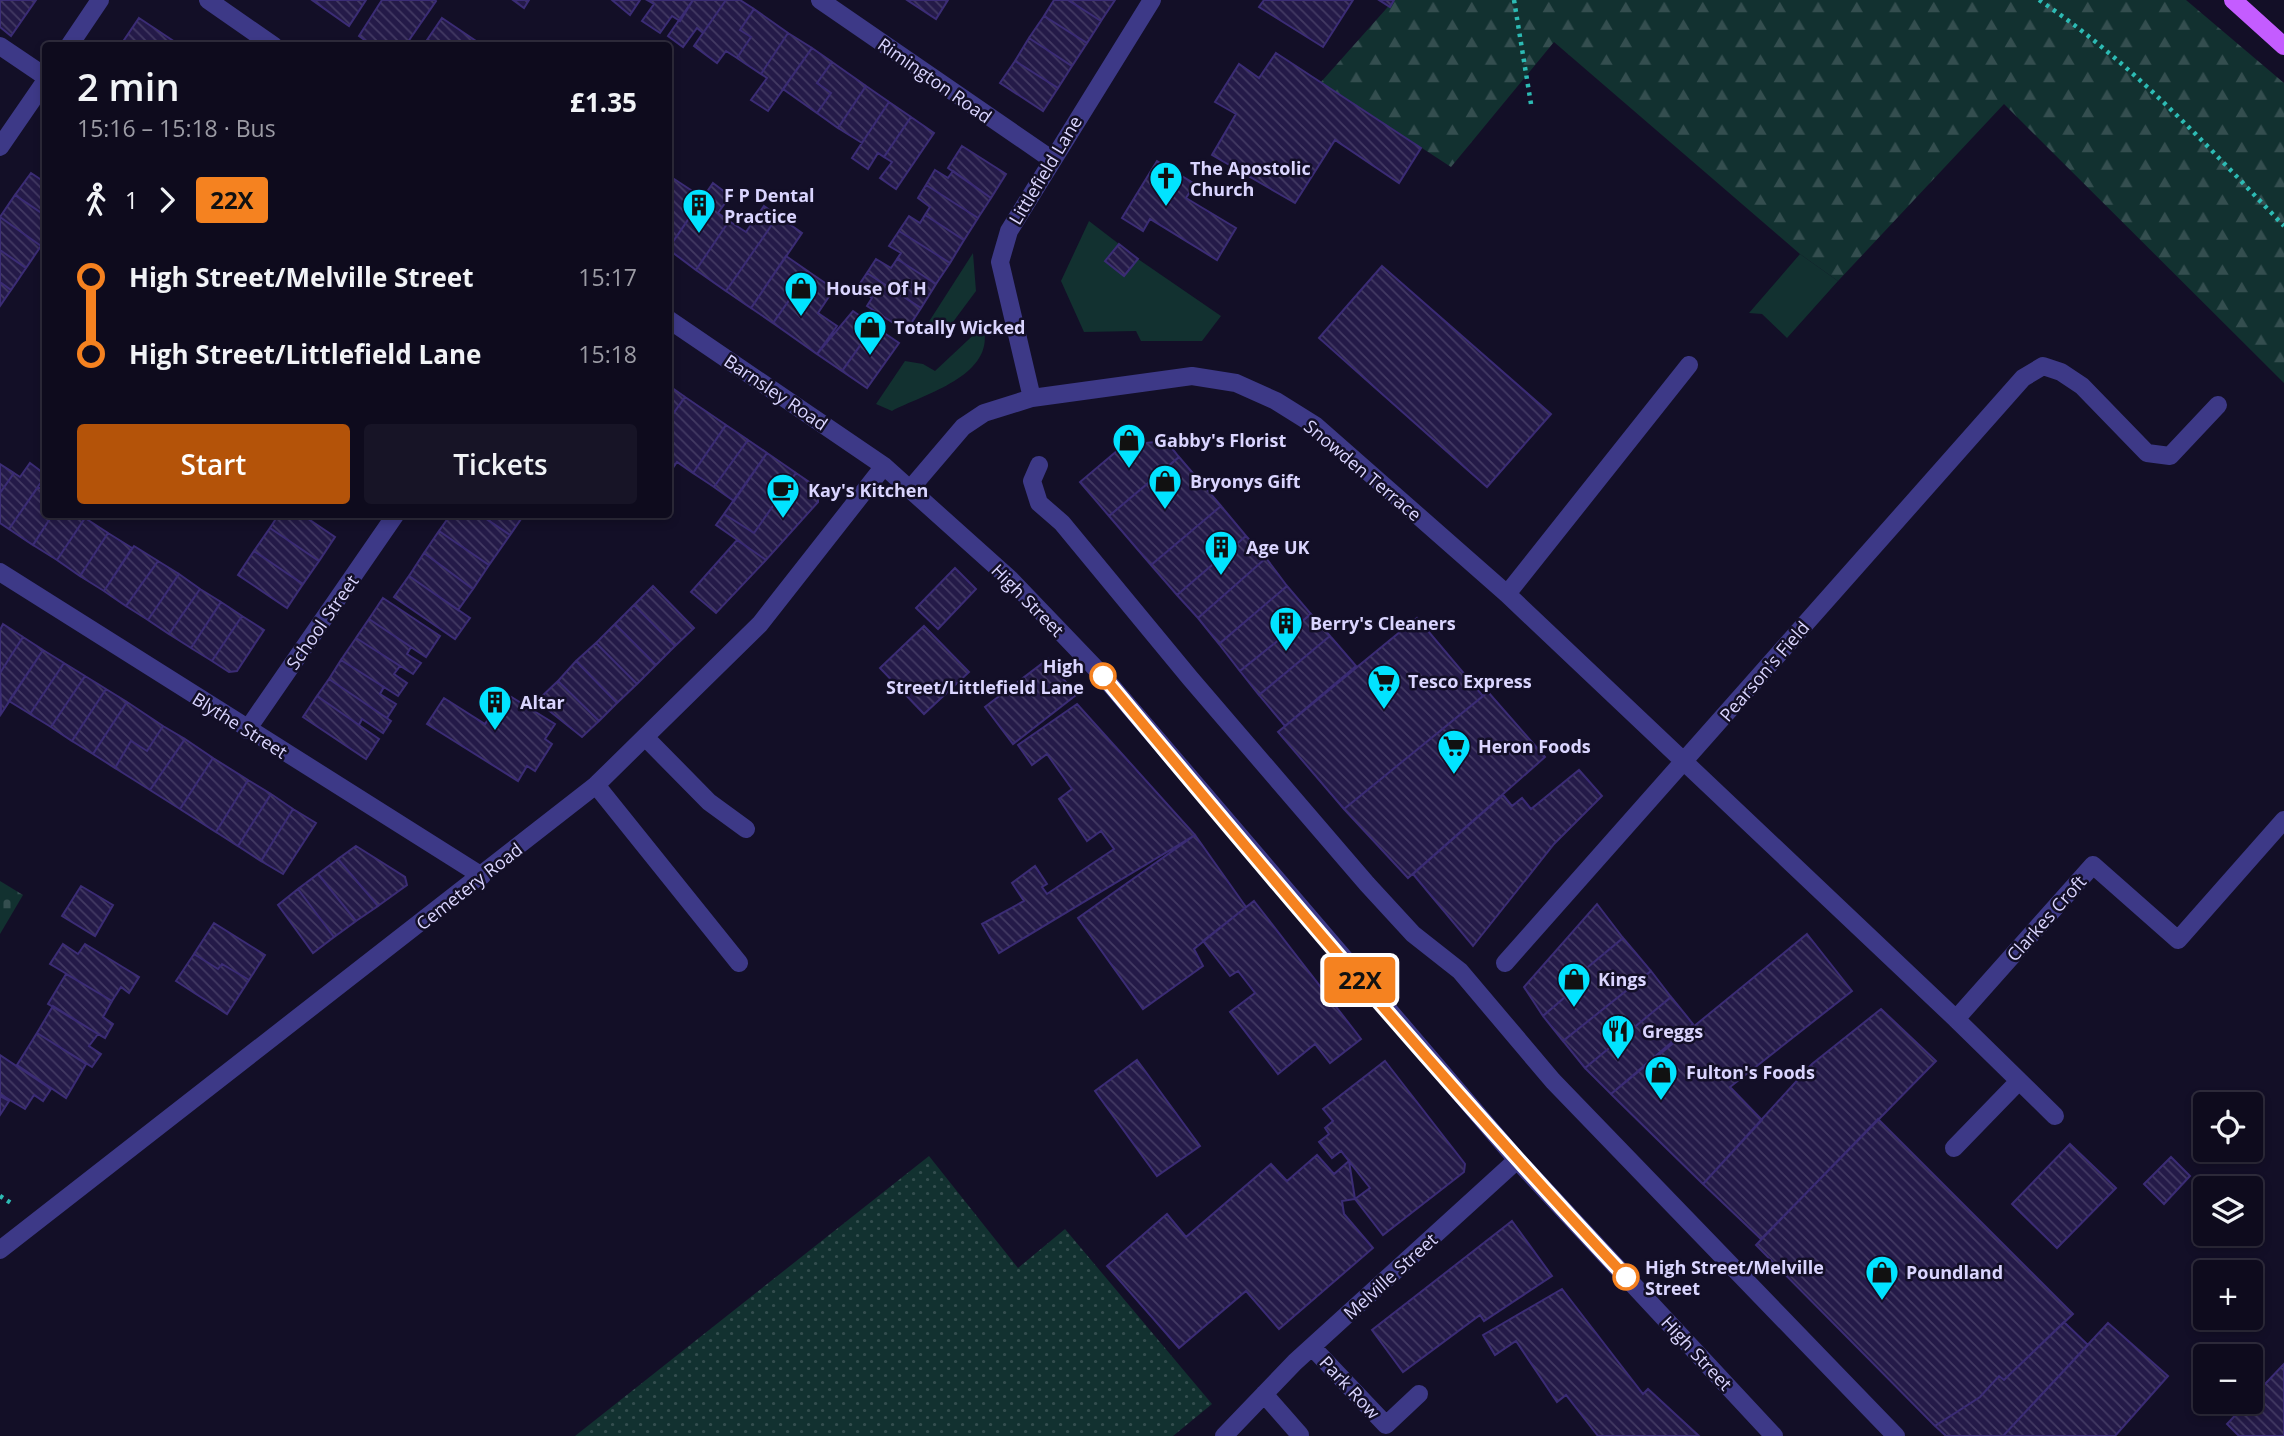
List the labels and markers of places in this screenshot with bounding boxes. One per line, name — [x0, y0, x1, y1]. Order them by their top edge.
place label: The Apostolic Church — [1190, 156, 1311, 201]
church icon: The Apostolic Church — [1147, 159, 1185, 208]
place label: F P Dental Practice — [724, 183, 815, 228]
building icon: F P Dental Practice — [680, 186, 718, 235]
shop icon: House Of H — [782, 269, 820, 318]
place label: House Of H — [826, 276, 927, 300]
shop icon: Totally Wicked — [851, 308, 889, 357]
place label: Totally Wicked — [894, 315, 1026, 339]
shop icon: Gabby's Florist — [1110, 421, 1148, 470]
place label: Gabby's Florist — [1154, 428, 1286, 452]
shop icon: Bryonys Gift — [1146, 462, 1184, 511]
place label: Bryonys Gift — [1190, 469, 1301, 493]
cafe icon: Kay's Kitchen — [764, 471, 802, 520]
place label: Kay's Kitchen — [808, 478, 928, 502]
building icon: Age UK — [1202, 528, 1240, 577]
place label: Age UK — [1246, 535, 1310, 559]
building icon: Berry's Cleaners — [1267, 604, 1305, 653]
place label: Berry's Cleaners — [1310, 611, 1456, 635]
place label: High Street/Littlefield Lane — [886, 654, 1084, 699]
supermarket icon: Tesco Express — [1365, 662, 1403, 711]
marker: High Street/Littlefield Lane — [1090, 663, 1116, 689]
place label: Tesco Express — [1408, 669, 1532, 693]
building icon: Altar — [476, 683, 514, 732]
place label: Altar — [520, 690, 565, 714]
supermarket icon: Heron Foods — [1435, 727, 1473, 776]
place label: Heron Foods — [1478, 734, 1591, 758]
shop icon: Kings — [1555, 960, 1593, 1009]
place label: Kings — [1598, 967, 1646, 991]
restaurant icon: Greggs — [1599, 1012, 1637, 1061]
place label: Greggs — [1642, 1019, 1703, 1043]
shop icon: Fulton's Foods — [1642, 1053, 1680, 1102]
place label: Fulton's Foods — [1686, 1060, 1815, 1084]
shop icon: Poundland — [1863, 1253, 1901, 1302]
place label: High Street/Melville Street — [1645, 1255, 1824, 1300]
place label: Poundland — [1906, 1260, 2003, 1284]
marker: High Street/Melville Street — [1613, 1264, 1639, 1290]

